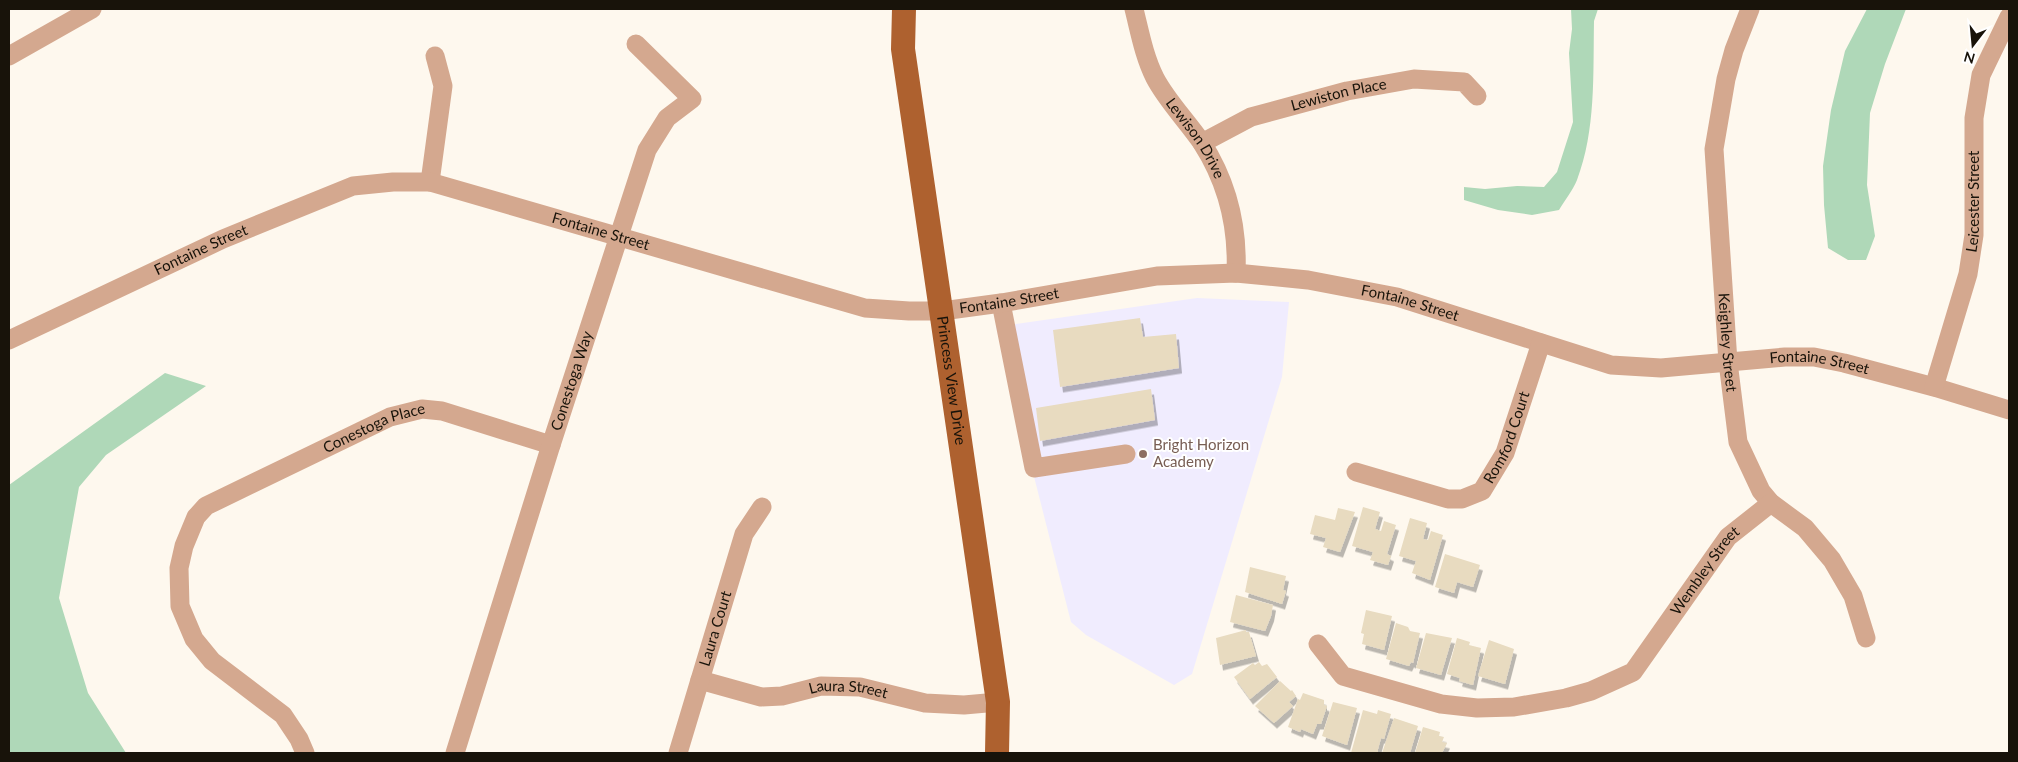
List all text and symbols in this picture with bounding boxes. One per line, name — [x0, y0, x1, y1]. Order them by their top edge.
north arrow — [1948, 20, 1998, 70]
text: N — [1962, 48, 1977, 68]
street label: Lewiston Place — [1289, 74, 1388, 114]
street label: Lewison Drive — [1163, 94, 1229, 181]
street label: Leicester Street — [1961, 150, 1982, 253]
street label: Fontaine Street — [550, 208, 653, 253]
street label: Fontaine Street — [151, 220, 250, 278]
street label: Fontaine Street — [1360, 280, 1462, 324]
street label: Fontaine Street — [958, 283, 1061, 317]
street label: Keighley Street — [1715, 292, 1742, 393]
street label: Princess View Drive — [934, 315, 971, 446]
street label: Conestoga Way — [546, 328, 596, 433]
street label: Fontaine Street — [1769, 347, 1872, 377]
street label: Romford Court — [1479, 388, 1533, 486]
street label: Conestoga Place — [320, 399, 427, 456]
place label: Bright Horizon Academy — [1153, 435, 1249, 470]
marker: Bright Horizon Academy — [1137, 448, 1149, 460]
street label: Wembley Street — [1666, 521, 1743, 618]
street label: Laura Court — [695, 588, 735, 668]
street label: Laura Street — [806, 676, 890, 702]

